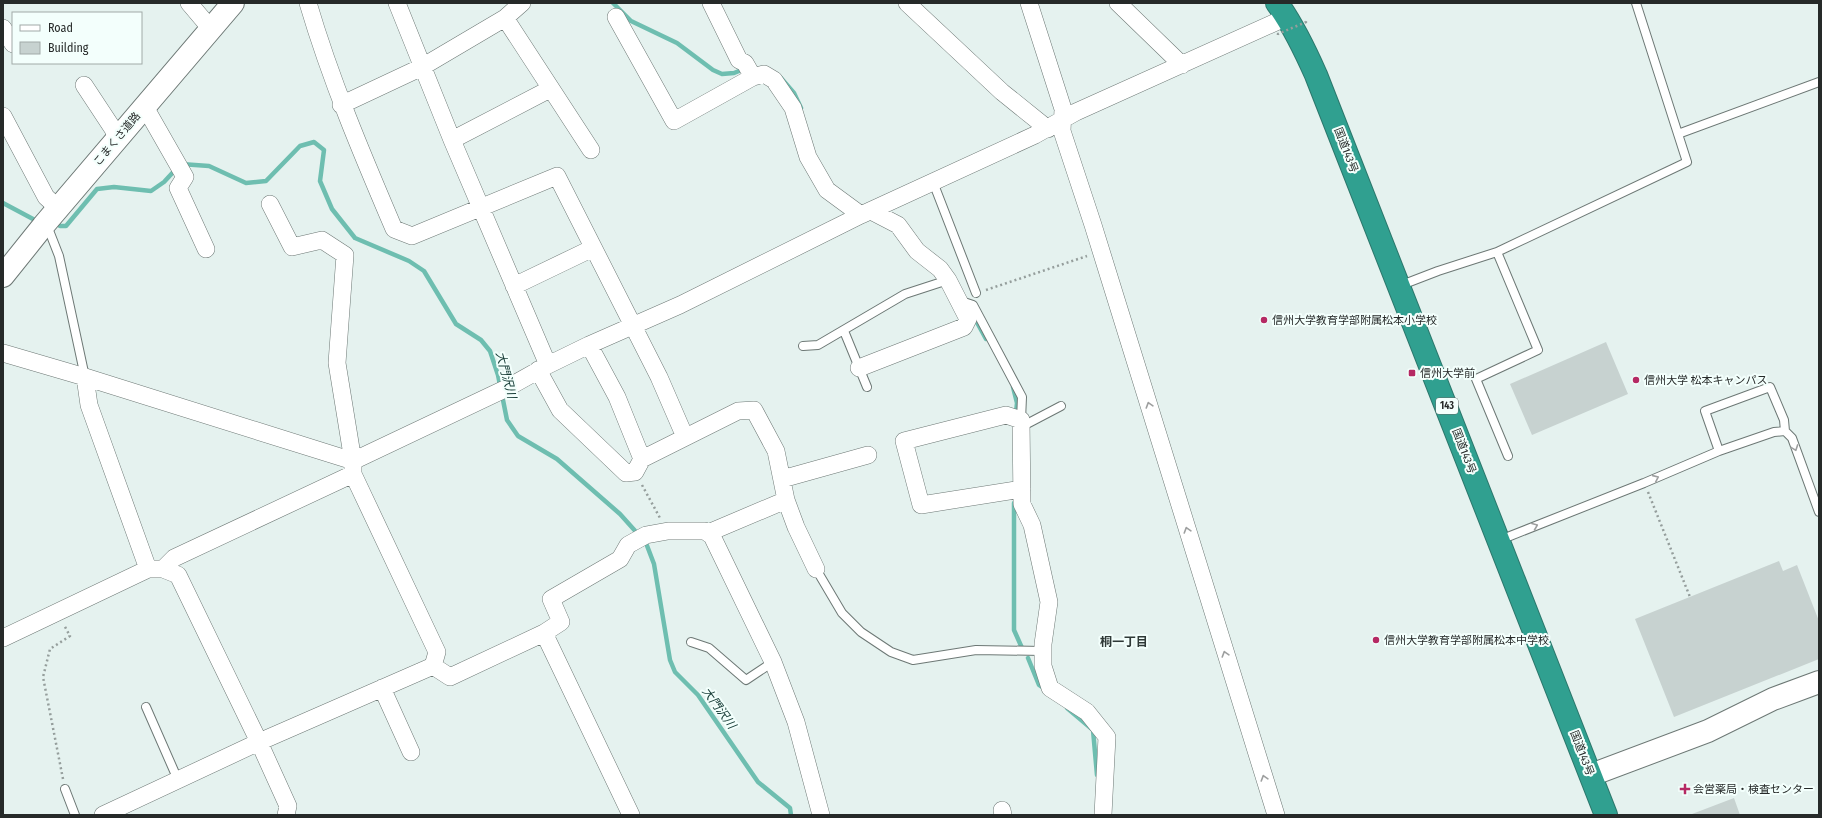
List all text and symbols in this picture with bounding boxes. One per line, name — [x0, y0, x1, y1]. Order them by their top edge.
legend — [12, 12, 142, 64]
text: Road — [48, 21, 73, 35]
text: Building — [48, 41, 89, 55]
street label: こまくさ道路 — [91, 110, 143, 168]
street label: 国道143号 — [1331, 126, 1361, 174]
place label: 信州大学教育学部附属松本小学校 — [1272, 314, 1437, 327]
marker: 信州大学教育学部附属松本小学校 — [1259, 315, 1269, 325]
water label: 大門沢川 — [493, 350, 519, 402]
place label: 信州大学前 — [1420, 367, 1475, 380]
marker: 信州大学前 — [1407, 368, 1417, 378]
place label: 信州大学 松本キャンパス — [1644, 374, 1768, 387]
marker: 信州大学 松本キャンパス — [1631, 375, 1641, 385]
road number: 143 — [1436, 398, 1458, 414]
one-way arrow — [1145, 402, 1154, 409]
street label: 国道143号 — [1449, 427, 1479, 475]
one-way arrow — [1791, 444, 1799, 451]
one-way arrow — [1652, 475, 1660, 483]
one-way arrow — [1532, 523, 1539, 531]
one-way arrow — [1183, 526, 1192, 533]
place label: 信州大学教育学部附属松本中学校 — [1384, 634, 1549, 647]
district label: 桐一丁目 — [1100, 635, 1148, 649]
marker: 信州大学教育学部附属松本中学校 — [1371, 635, 1381, 645]
one-way arrow — [1221, 650, 1230, 657]
water label: 大門沢川 — [699, 684, 740, 733]
street label: 国道143号 — [1567, 729, 1597, 777]
one-way arrow — [1260, 774, 1269, 781]
place label: 会営薬局・検査センター — [1693, 783, 1814, 796]
marker: 会営薬局・検査センター — [1680, 784, 1690, 794]

